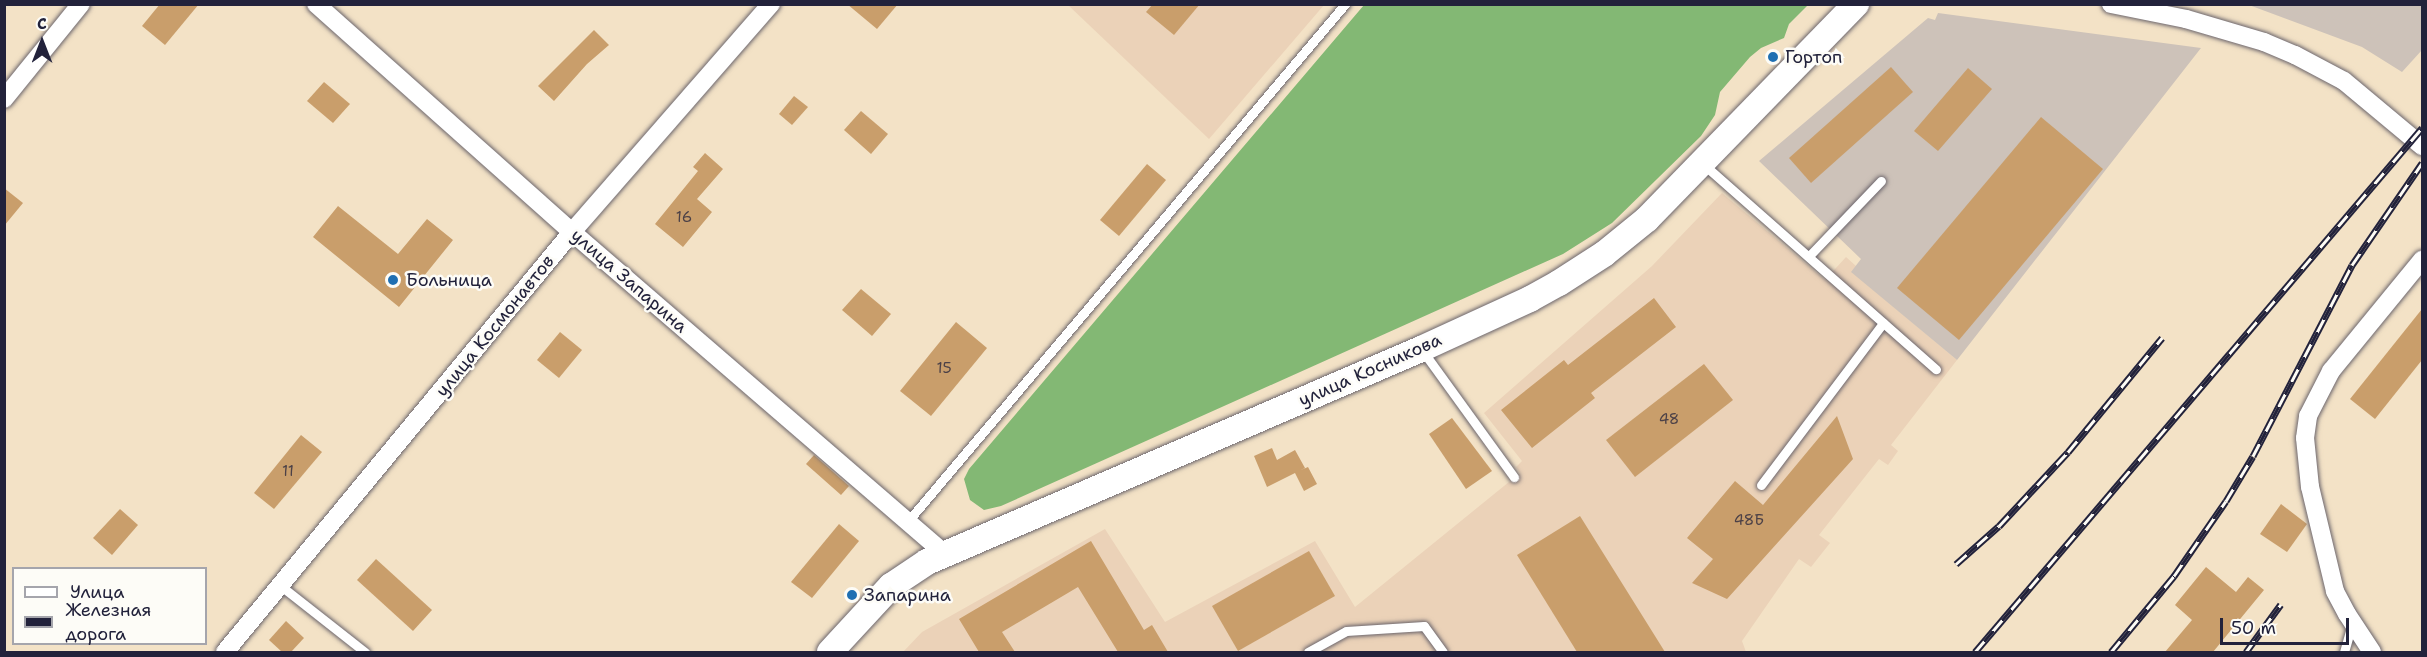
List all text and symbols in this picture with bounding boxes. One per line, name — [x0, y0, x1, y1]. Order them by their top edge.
north arrow — [12, 12, 72, 72]
text: С — [37, 13, 47, 34]
place label: Гортоп — [1785, 46, 1842, 68]
marker: Гортоп — [1766, 50, 1780, 64]
house number: 16 — [676, 209, 692, 227]
street label: улица Запарина — [566, 225, 692, 337]
street label: улица Космонавтов — [431, 251, 559, 401]
place label: Больница — [406, 269, 492, 291]
marker: Больница — [384, 271, 402, 289]
street label: улица Косникова — [1295, 329, 1445, 411]
house number: 15 — [936, 360, 952, 378]
house number: 48 — [1659, 411, 1679, 429]
house number: 11 — [282, 463, 294, 481]
house number: 48Б — [1734, 512, 1764, 530]
legend — [12, 567, 207, 645]
text: Улица — [70, 580, 124, 604]
place label: Запарина — [864, 584, 951, 606]
marker: Запарина — [845, 588, 859, 602]
text: Железная дорога — [65, 598, 151, 646]
scale bar — [2223, 606, 2352, 644]
text: 50 m — [2231, 616, 2276, 640]

